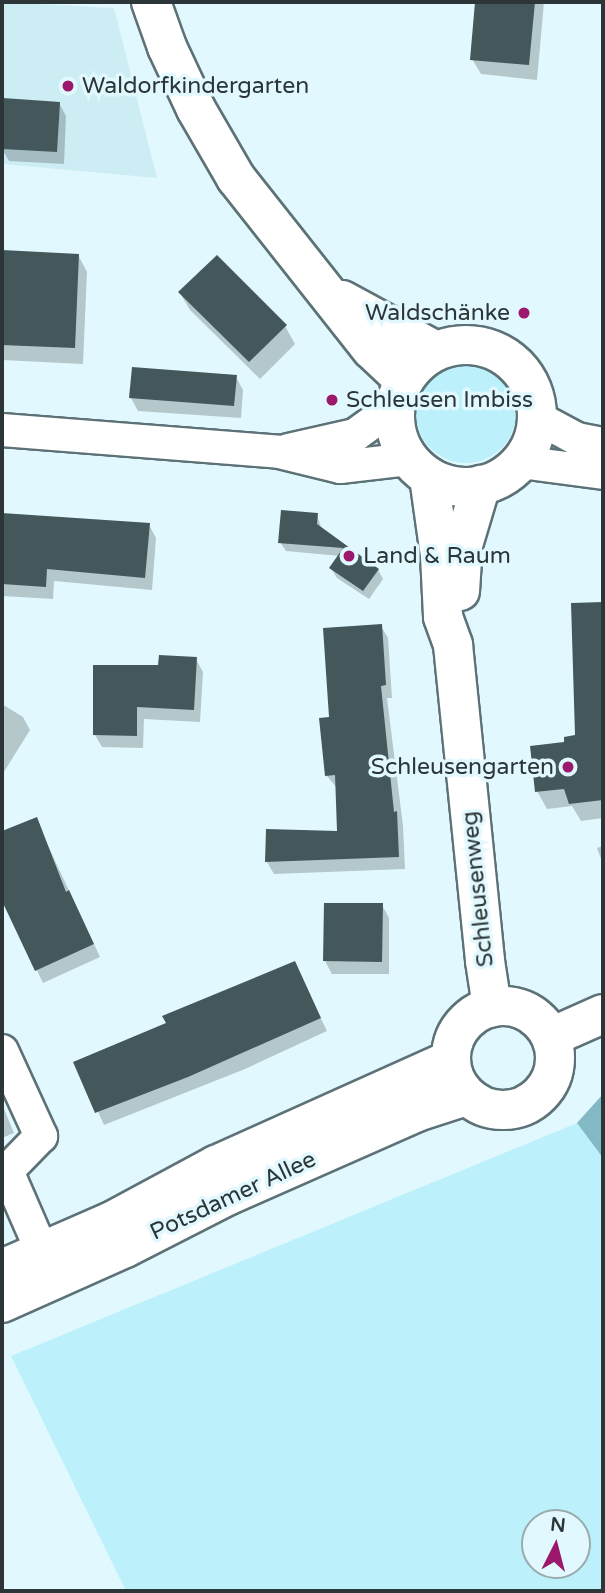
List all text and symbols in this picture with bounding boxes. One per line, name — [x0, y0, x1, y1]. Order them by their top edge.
place label: Waldorfkindergarten — [82, 72, 309, 100]
marker: Waldorfkindergarten — [60, 78, 76, 94]
place label: Waldschänke — [365, 299, 510, 327]
marker: Waldschänke — [516, 305, 532, 321]
place label: Schleusen Imbiss — [346, 386, 533, 414]
marker: Schleusen Imbiss — [324, 392, 340, 408]
place label: Land & Raum — [363, 542, 511, 570]
marker: Land & Raum — [341, 548, 357, 564]
place label: Schleusengarten — [371, 753, 554, 781]
marker: Schleusengarten — [560, 759, 576, 775]
street label: Schleusenweg — [456, 810, 500, 968]
street label: Potsdamer Allee — [146, 1146, 320, 1246]
north arrow — [521, 1509, 591, 1579]
text: N — [549, 1513, 567, 1537]

